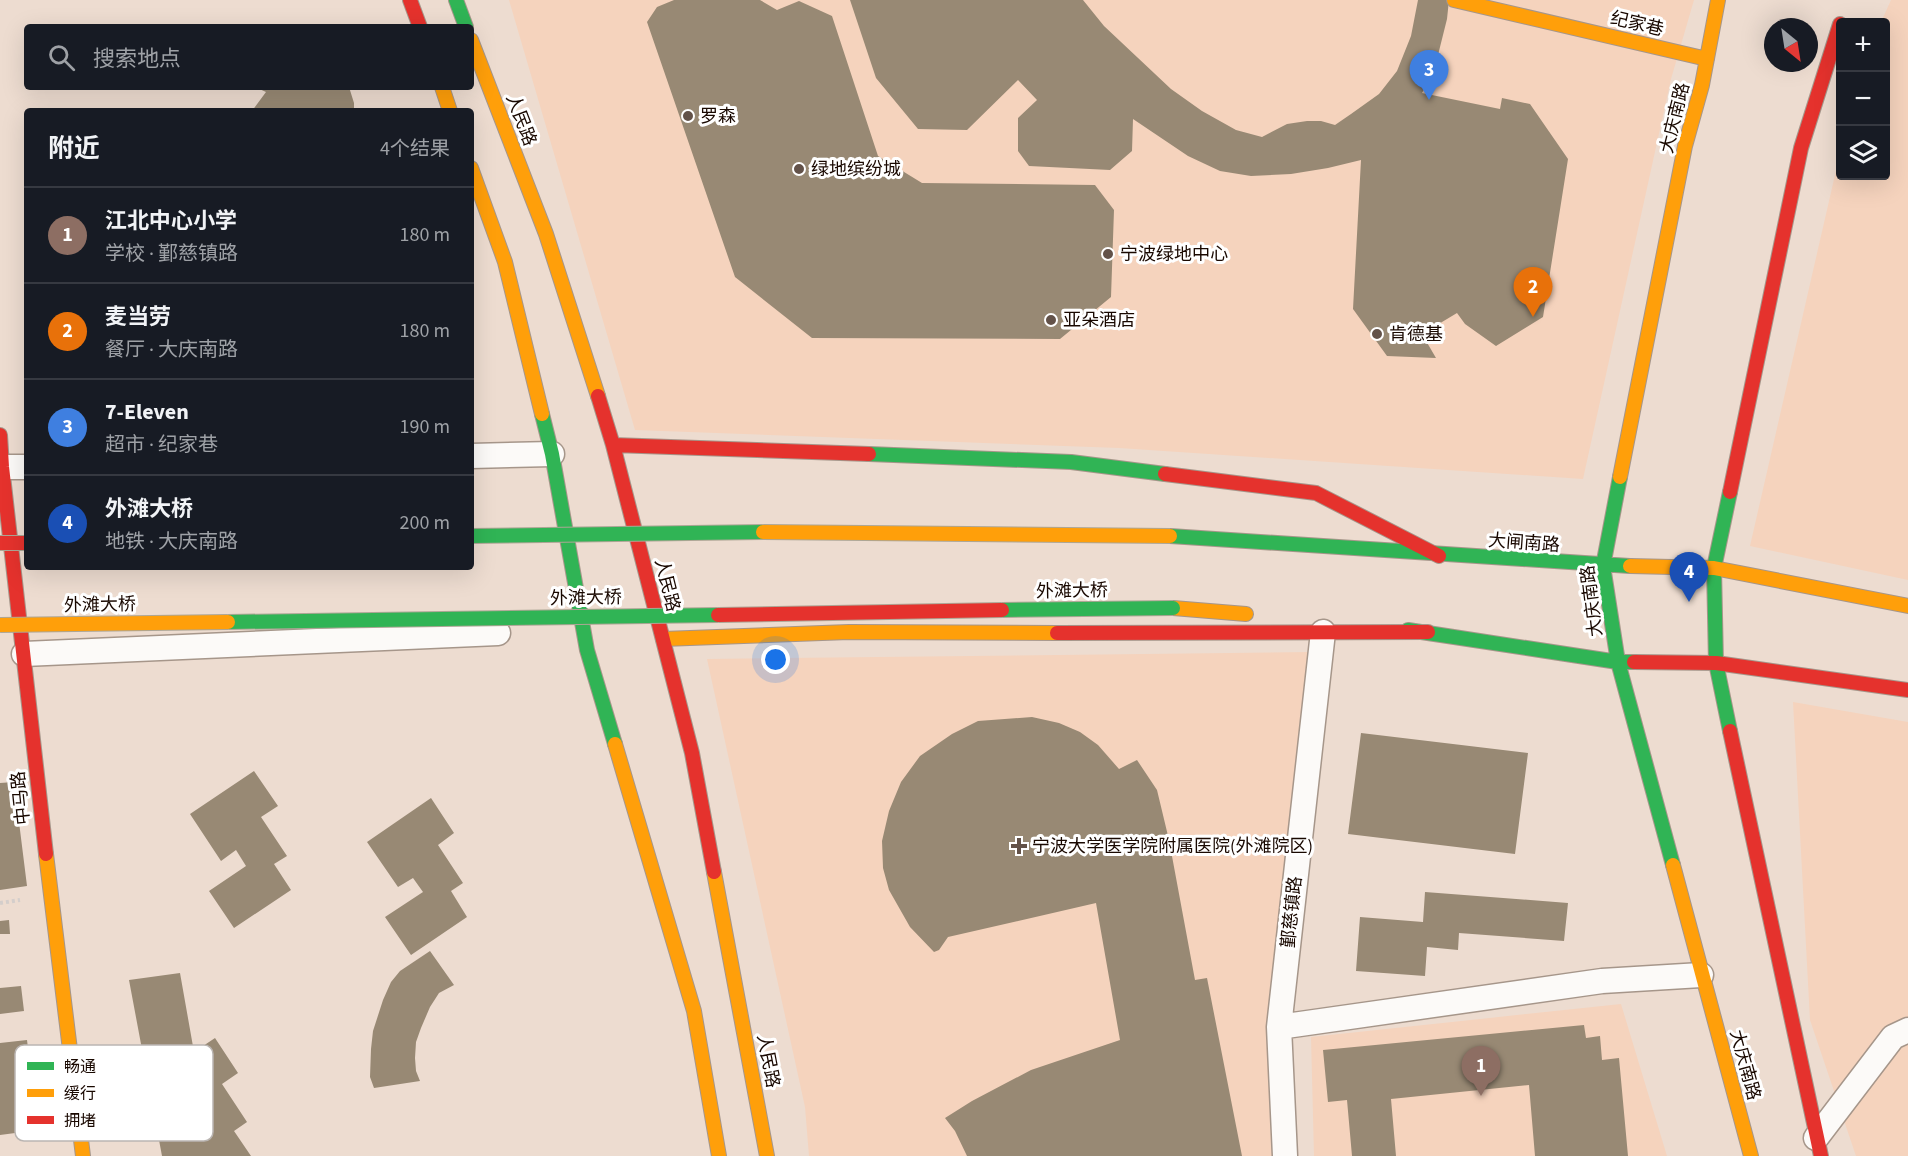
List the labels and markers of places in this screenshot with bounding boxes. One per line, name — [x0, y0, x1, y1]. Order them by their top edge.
pin: 3 — [1410, 51, 1448, 100]
place label: 罗森 — [700, 104, 736, 129]
marker: 罗森 — [681, 109, 695, 123]
place label: 绿地缤纷城 — [811, 157, 901, 182]
marker: 绿地缤纷城 — [792, 162, 806, 176]
place label: 宁波绿地中心 — [1120, 242, 1228, 267]
marker: 宁波绿地中心 — [1101, 247, 1115, 261]
pin: 2 — [1514, 268, 1552, 317]
place label: 亚朵酒店 — [1063, 308, 1135, 333]
marker: 亚朵酒店 — [1044, 313, 1058, 327]
place label: 肯德基 — [1389, 322, 1443, 347]
marker: 肯德基 — [1370, 327, 1384, 341]
pin: 4 — [1670, 552, 1708, 602]
place label: 宁波大学医学院附属医院(外滩院区) — [1032, 834, 1313, 859]
marker: 宁波大学医学院附属医院(外滩院区) — [1010, 837, 1028, 855]
pin: 1 — [1462, 1046, 1500, 1096]

